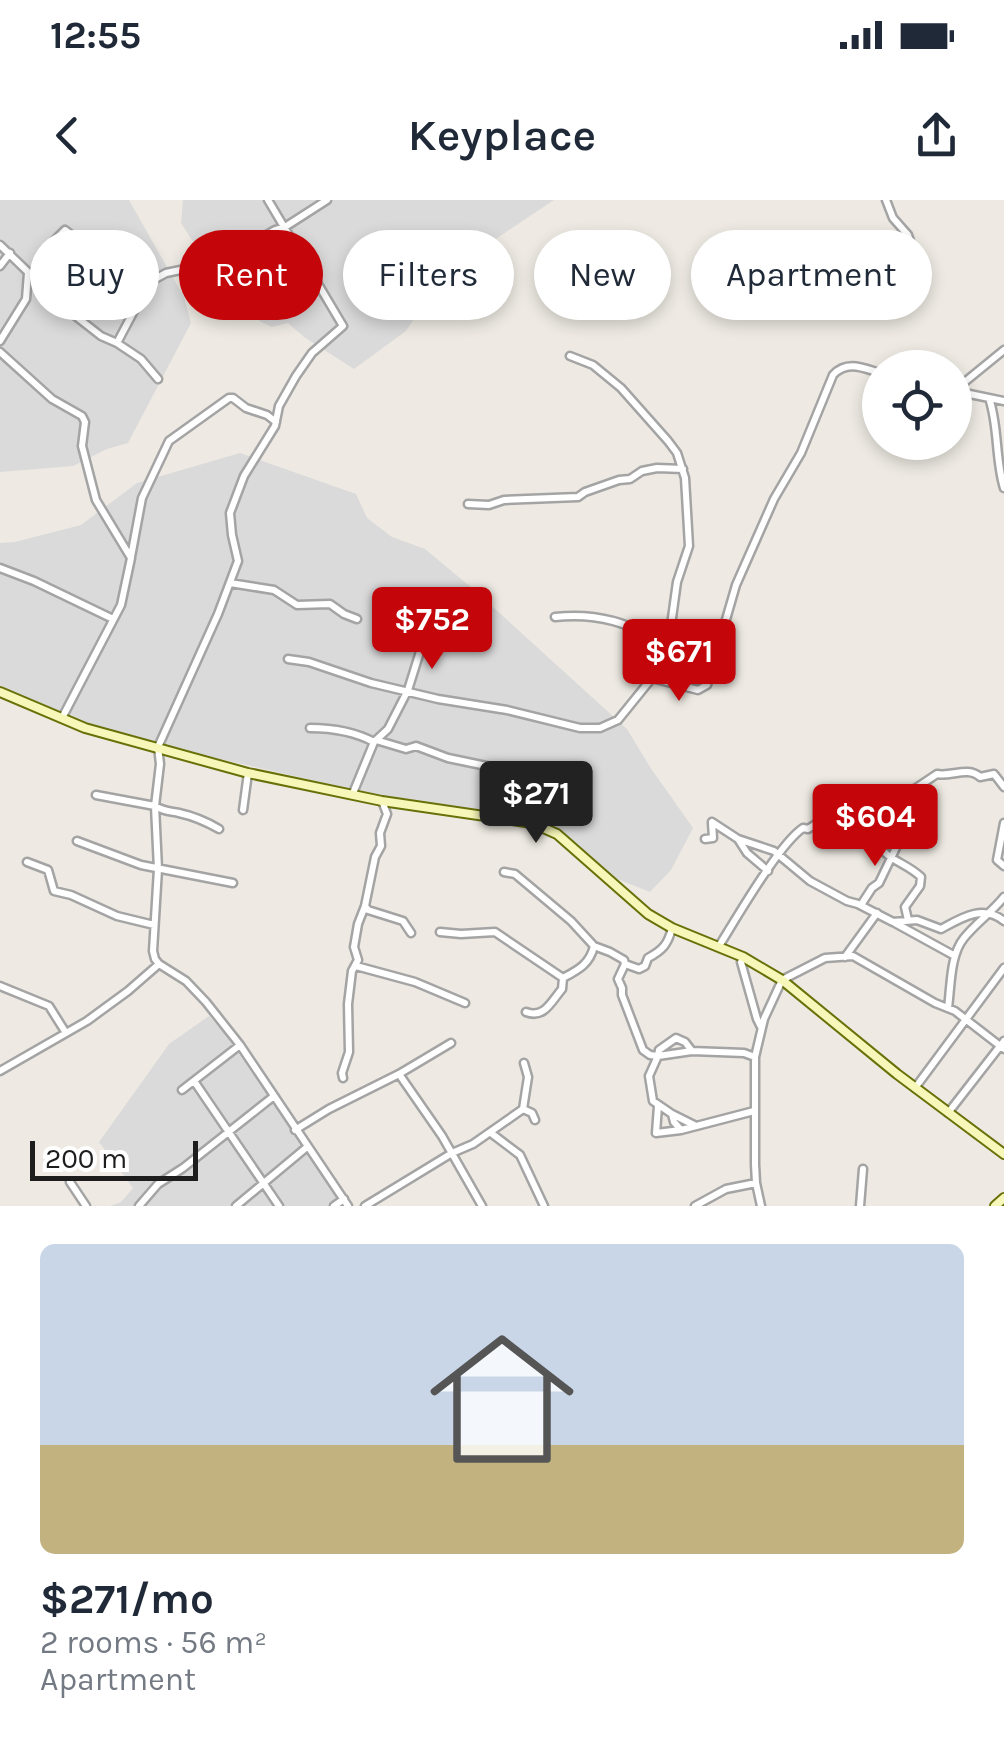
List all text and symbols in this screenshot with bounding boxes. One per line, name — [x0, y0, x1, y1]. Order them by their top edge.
text: 12:55 — [50, 13, 141, 58]
icon: back — [40, 108, 95, 163]
icon: share — [909, 108, 964, 163]
text: Keyplace — [408, 109, 596, 161]
chip: Buy — [30, 230, 159, 320]
chip: Rent — [179, 230, 323, 320]
chip: Filters — [343, 230, 514, 320]
chip: New — [534, 230, 671, 320]
chip: Apartment — [691, 230, 932, 320]
map controls — [862, 350, 972, 460]
button: locate — [862, 350, 972, 460]
pin: $752 — [373, 587, 491, 672]
text: $752 — [394, 601, 470, 638]
pin: $671 — [620, 619, 738, 704]
text: $671 — [645, 633, 713, 670]
pin: $271 — [477, 761, 595, 846]
text: $271 — [502, 775, 570, 812]
pin: $604 — [816, 784, 934, 869]
text: $604 — [835, 798, 915, 835]
scale bar — [30, 1136, 198, 1180]
text: 200 m — [45, 1142, 127, 1175]
icon: home — [412, 1309, 592, 1489]
text: $271/mo — [40, 1574, 214, 1624]
text: 2 rooms · 56 m² — [40, 1624, 267, 1661]
text: Apartment — [40, 1661, 196, 1698]

